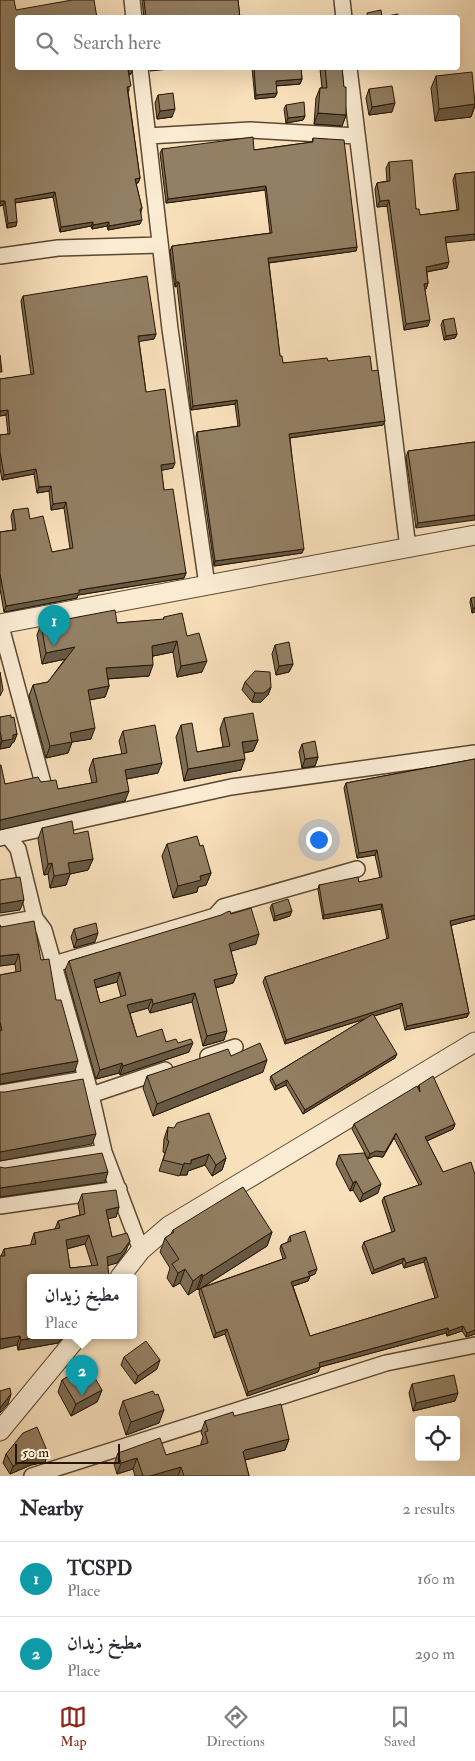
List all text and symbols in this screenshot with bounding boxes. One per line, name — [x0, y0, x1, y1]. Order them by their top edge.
search box — [15, 15, 460, 70]
icon: search — [33, 29, 61, 57]
text: Search here — [73, 31, 161, 55]
pin: 1 — [38, 605, 70, 646]
your location — [306, 827, 332, 853]
popup — [27, 1274, 137, 1339]
text: مطبخ زيدان — [44, 1283, 120, 1307]
text: Place — [44, 1313, 78, 1333]
pin: 2 — [66, 1355, 98, 1396]
map controls — [415, 1416, 460, 1461]
button: locate — [415, 1416, 460, 1461]
scale bar — [15, 1441, 120, 1464]
text: 50 m — [22, 1444, 49, 1461]
text: Nearby — [20, 1495, 83, 1522]
text: 2 results — [402, 1499, 455, 1519]
text: TCSPD — [67, 1557, 132, 1581]
text: 1 — [33, 1569, 39, 1589]
text: 160 m — [417, 1569, 455, 1589]
text: Place — [67, 1581, 100, 1601]
text: مطبخ زيدان — [67, 1631, 142, 1655]
text: 2 — [32, 1644, 40, 1664]
text: 290 m — [415, 1644, 455, 1664]
text: Place — [67, 1661, 100, 1681]
tab: Map — [59, 1703, 87, 1750]
tab: Directions — [206, 1703, 265, 1750]
tab: Saved — [384, 1703, 416, 1750]

